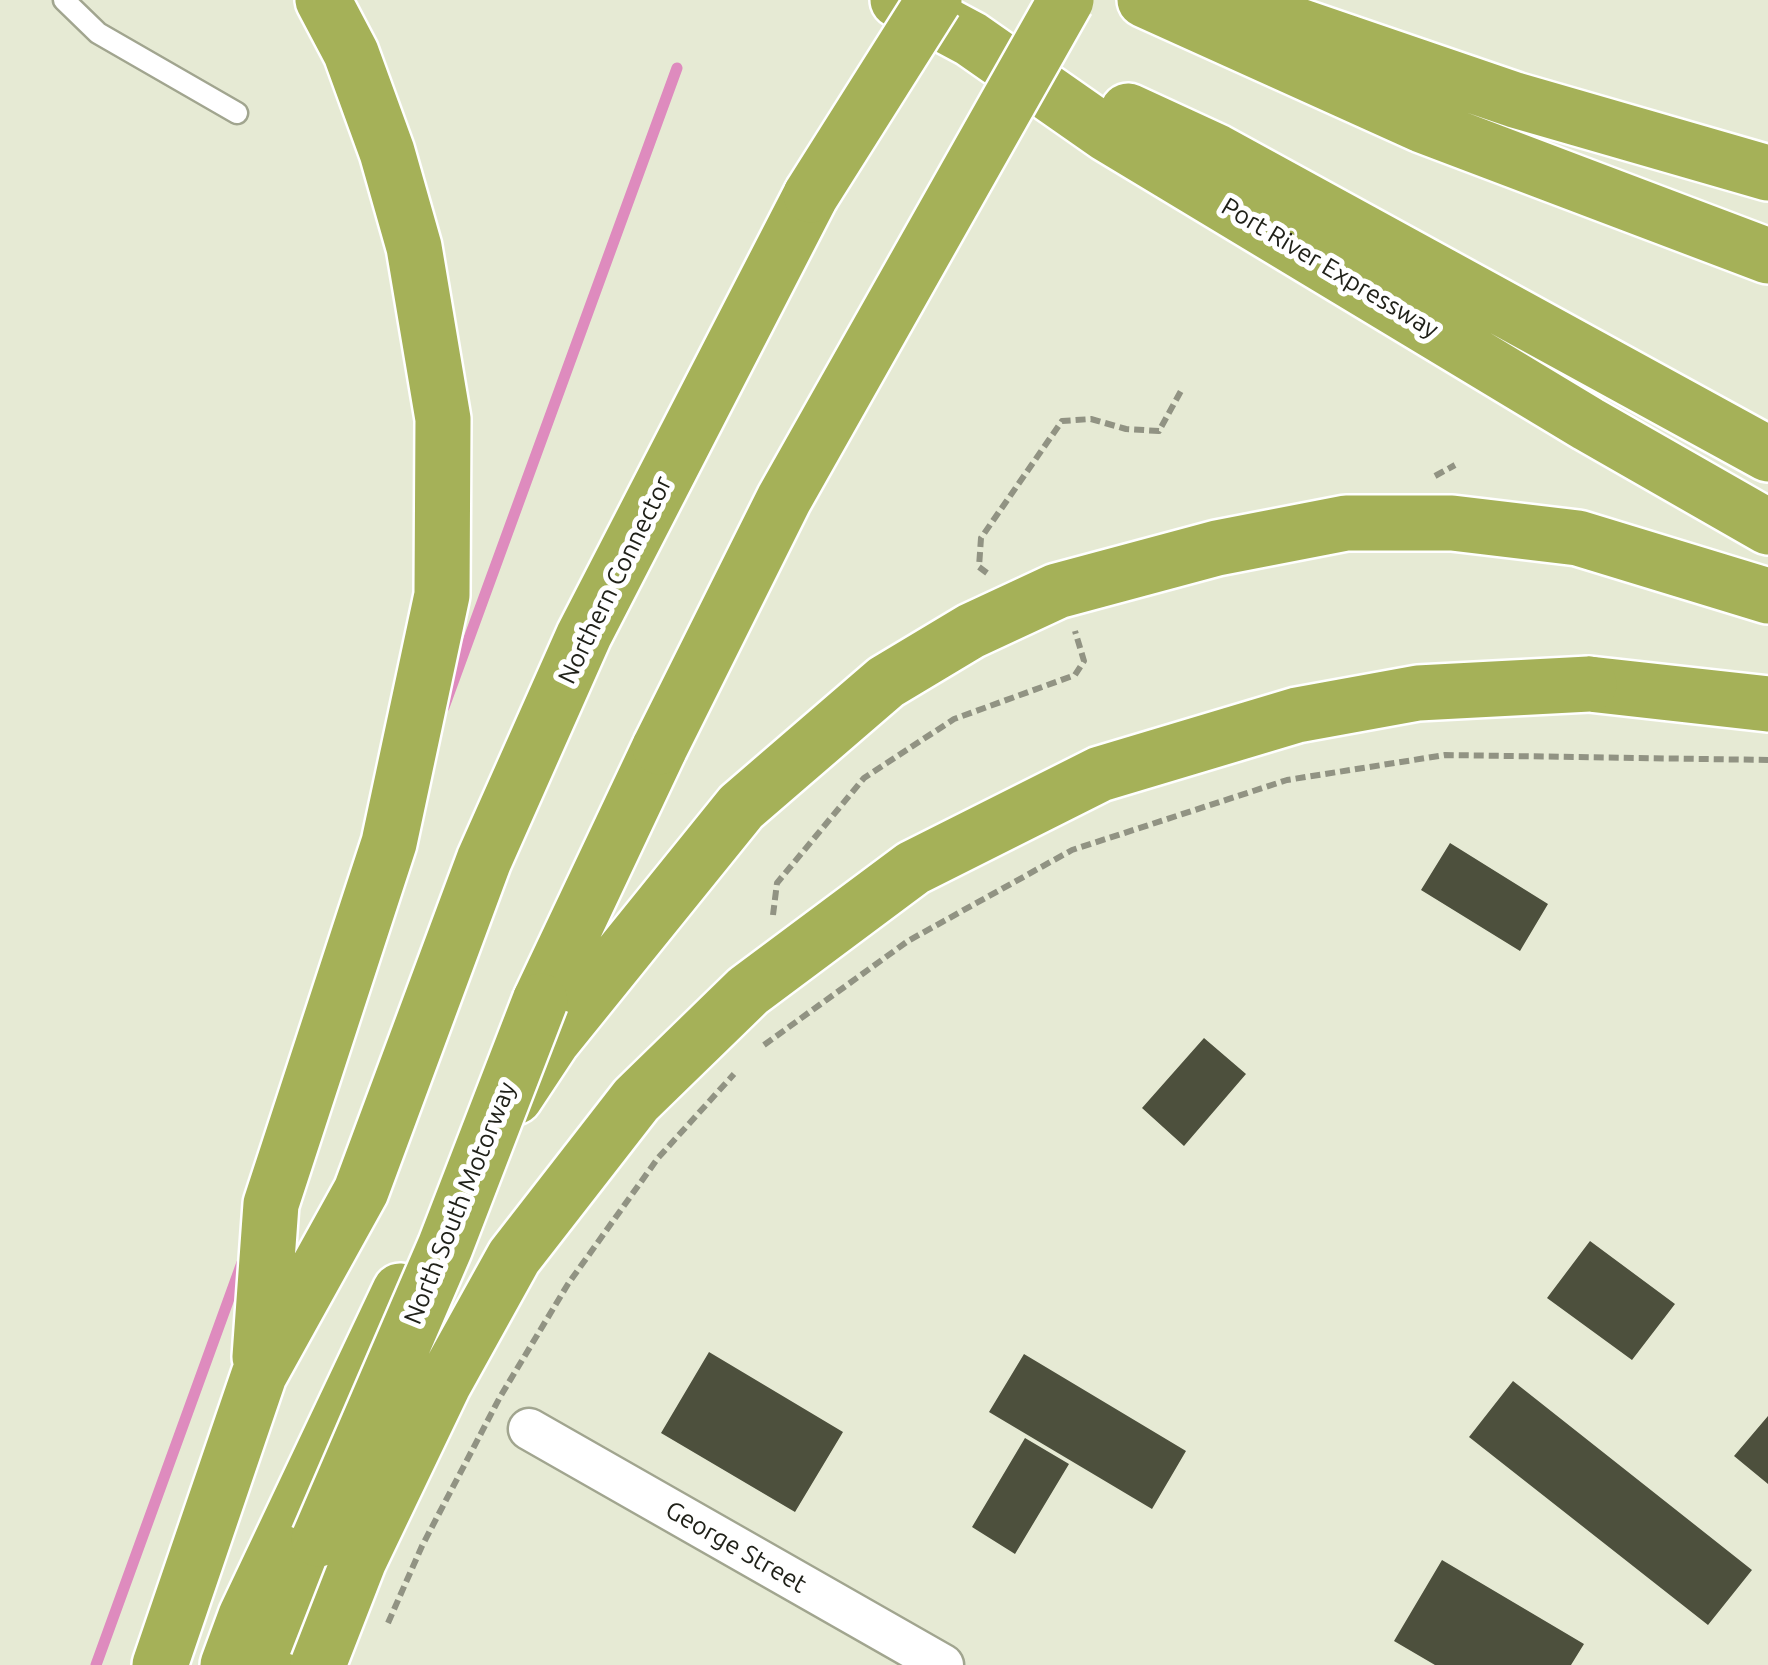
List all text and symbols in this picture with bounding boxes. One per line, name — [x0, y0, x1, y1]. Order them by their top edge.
street label: Port River Expressway — [1216, 191, 1444, 345]
street label: Northern Connector — [552, 471, 678, 689]
street label: North South Motorway — [398, 1078, 522, 1328]
street label: George Street — [660, 1494, 812, 1600]

